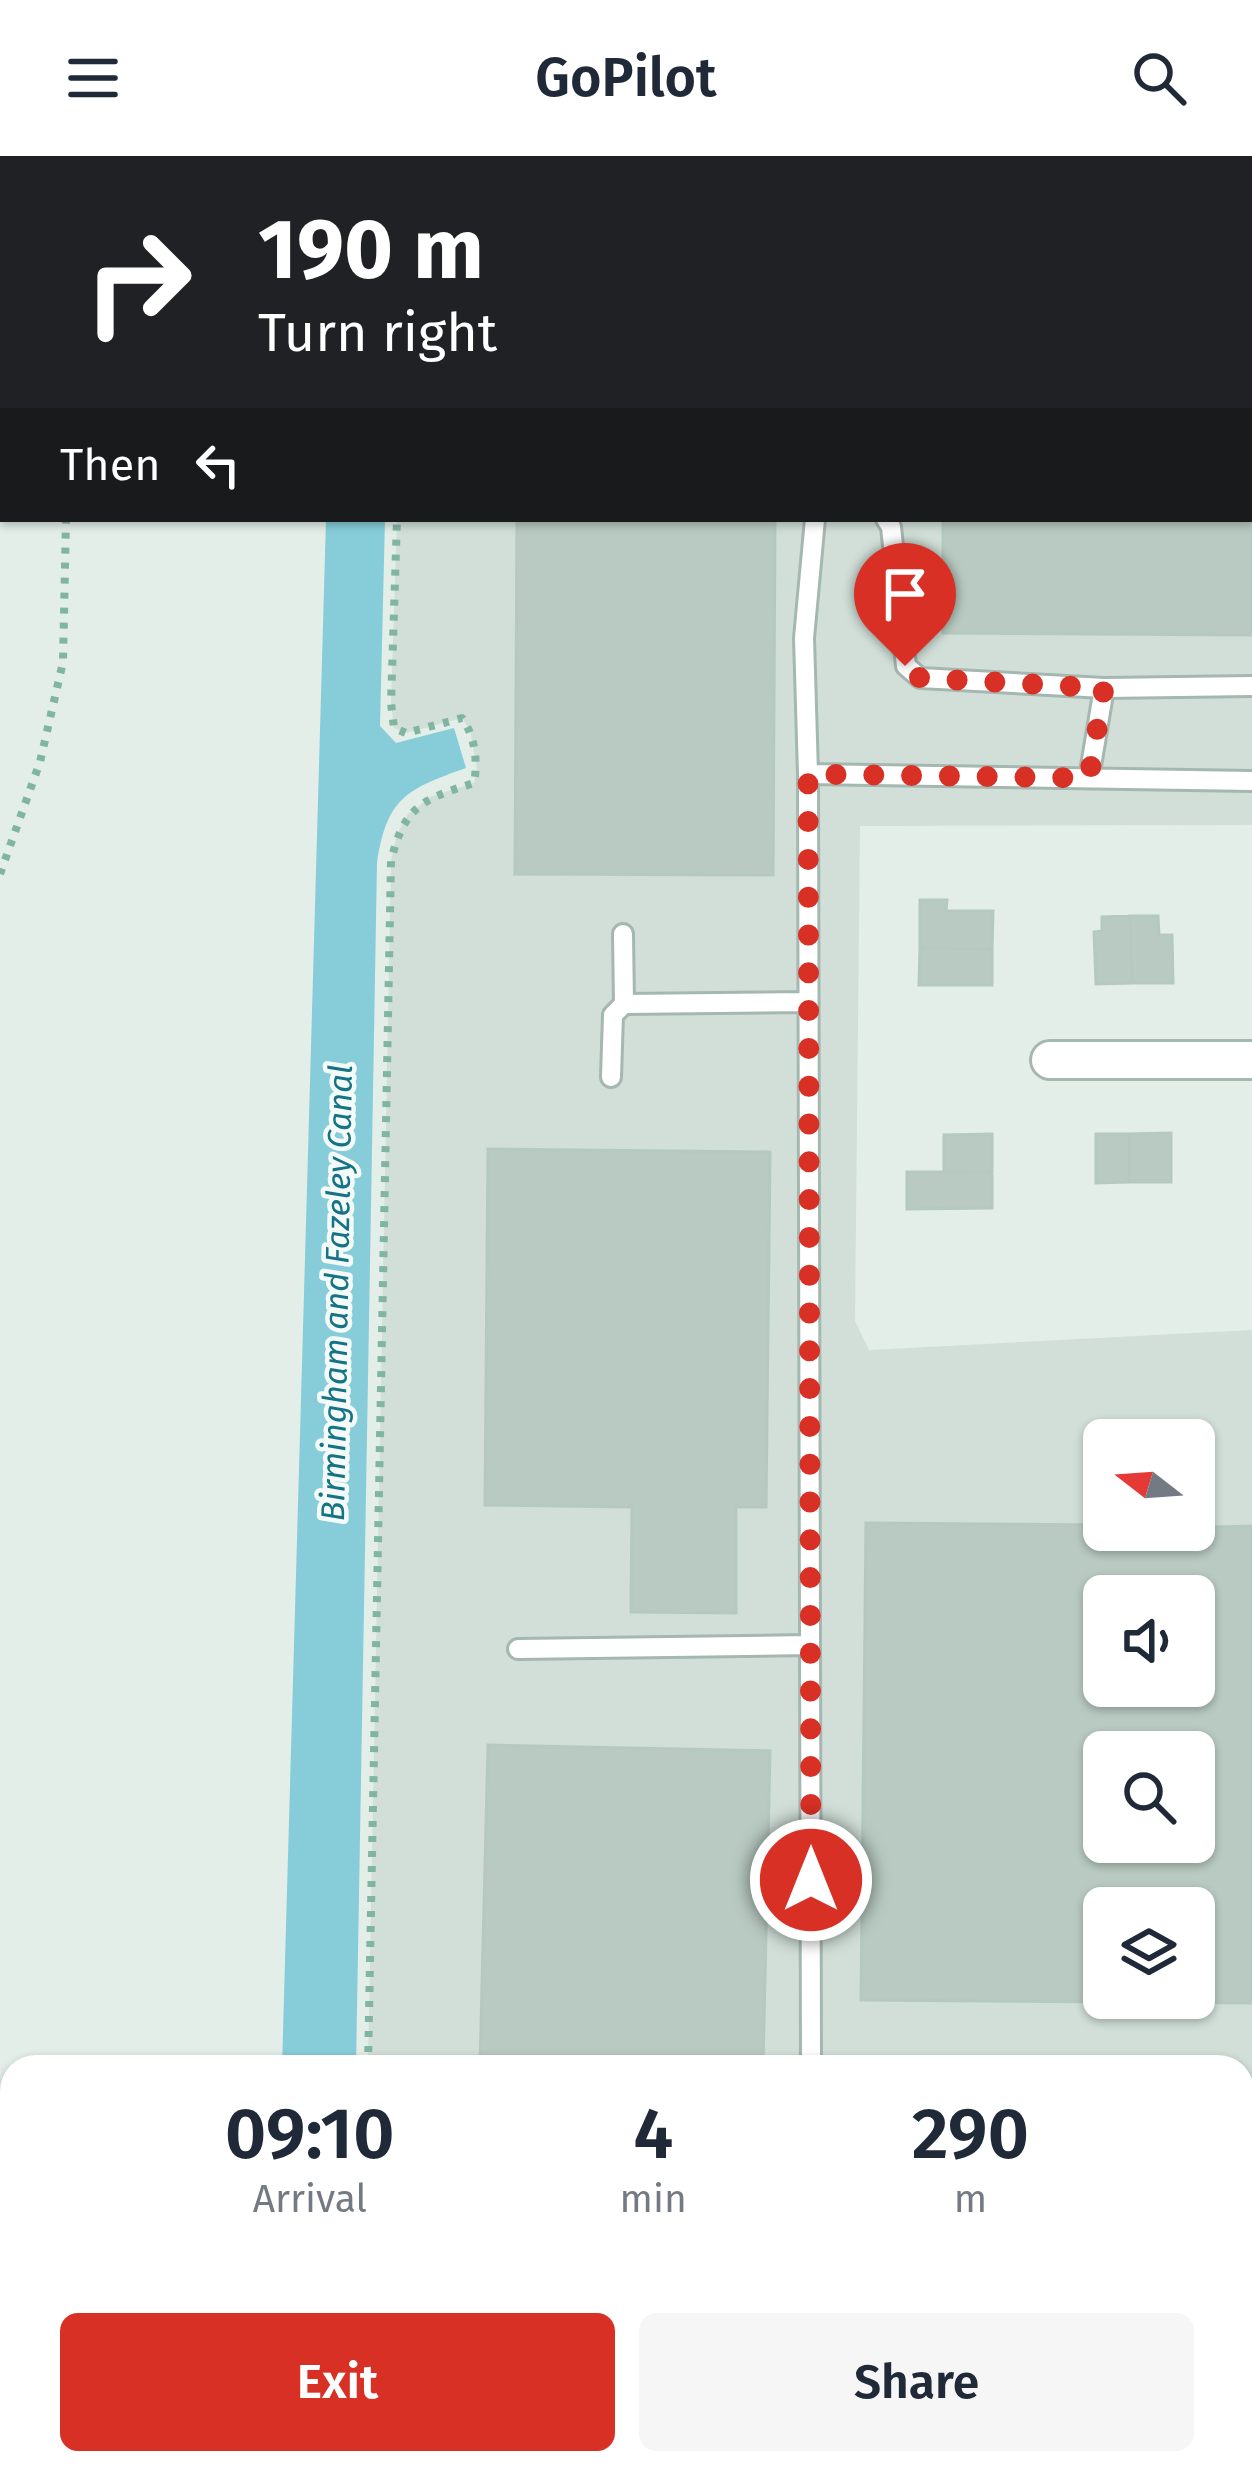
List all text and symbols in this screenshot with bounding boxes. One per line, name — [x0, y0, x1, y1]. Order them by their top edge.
icon: menu — [60, 45, 126, 111]
icon: search — [1126, 45, 1192, 111]
text: GoPilot — [535, 46, 717, 110]
text: 190 m — [258, 199, 484, 300]
icon: right — [60, 204, 216, 360]
text: Turn right — [258, 301, 497, 365]
icon: left — [185, 432, 251, 498]
text: Then — [60, 438, 161, 492]
pin — [854, 543, 956, 666]
icon: arrive — [872, 561, 938, 627]
water label: Birmingham and Fazeley Canal — [313, 1064, 361, 1522]
north arrow — [1083, 1419, 1215, 1551]
map controls — [1083, 1419, 1215, 2019]
button: sound — [1083, 1575, 1215, 1707]
button: search — [1083, 1731, 1215, 1863]
position arrow — [748, 1817, 874, 1943]
button: layers — [1083, 1887, 1215, 2019]
text: 09:10 — [225, 2091, 395, 2177]
text: 4 — [633, 2091, 673, 2177]
text: 290 — [912, 2091, 1029, 2177]
text: Arrival — [253, 2176, 367, 2222]
text: min — [620, 2176, 687, 2222]
text: m — [954, 2176, 987, 2222]
button: Exit — [60, 2313, 615, 2451]
button: Share — [639, 2313, 1194, 2451]

